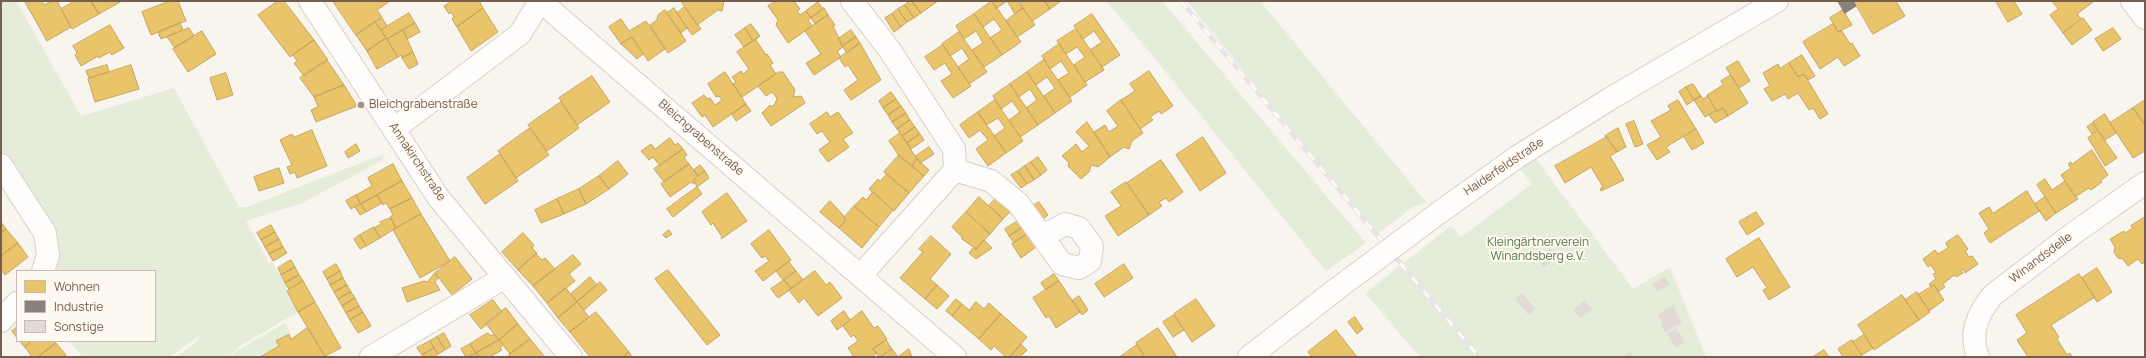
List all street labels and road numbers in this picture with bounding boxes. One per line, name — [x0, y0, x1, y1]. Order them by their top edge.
street label: Bleichgrabenstraße — [655, 97, 747, 179]
street label: Annakirchstraße — [386, 120, 448, 204]
street label: Haiderfeldstraße — [1461, 135, 1547, 199]
street label: Winandsdelle — [2007, 230, 2075, 286]

